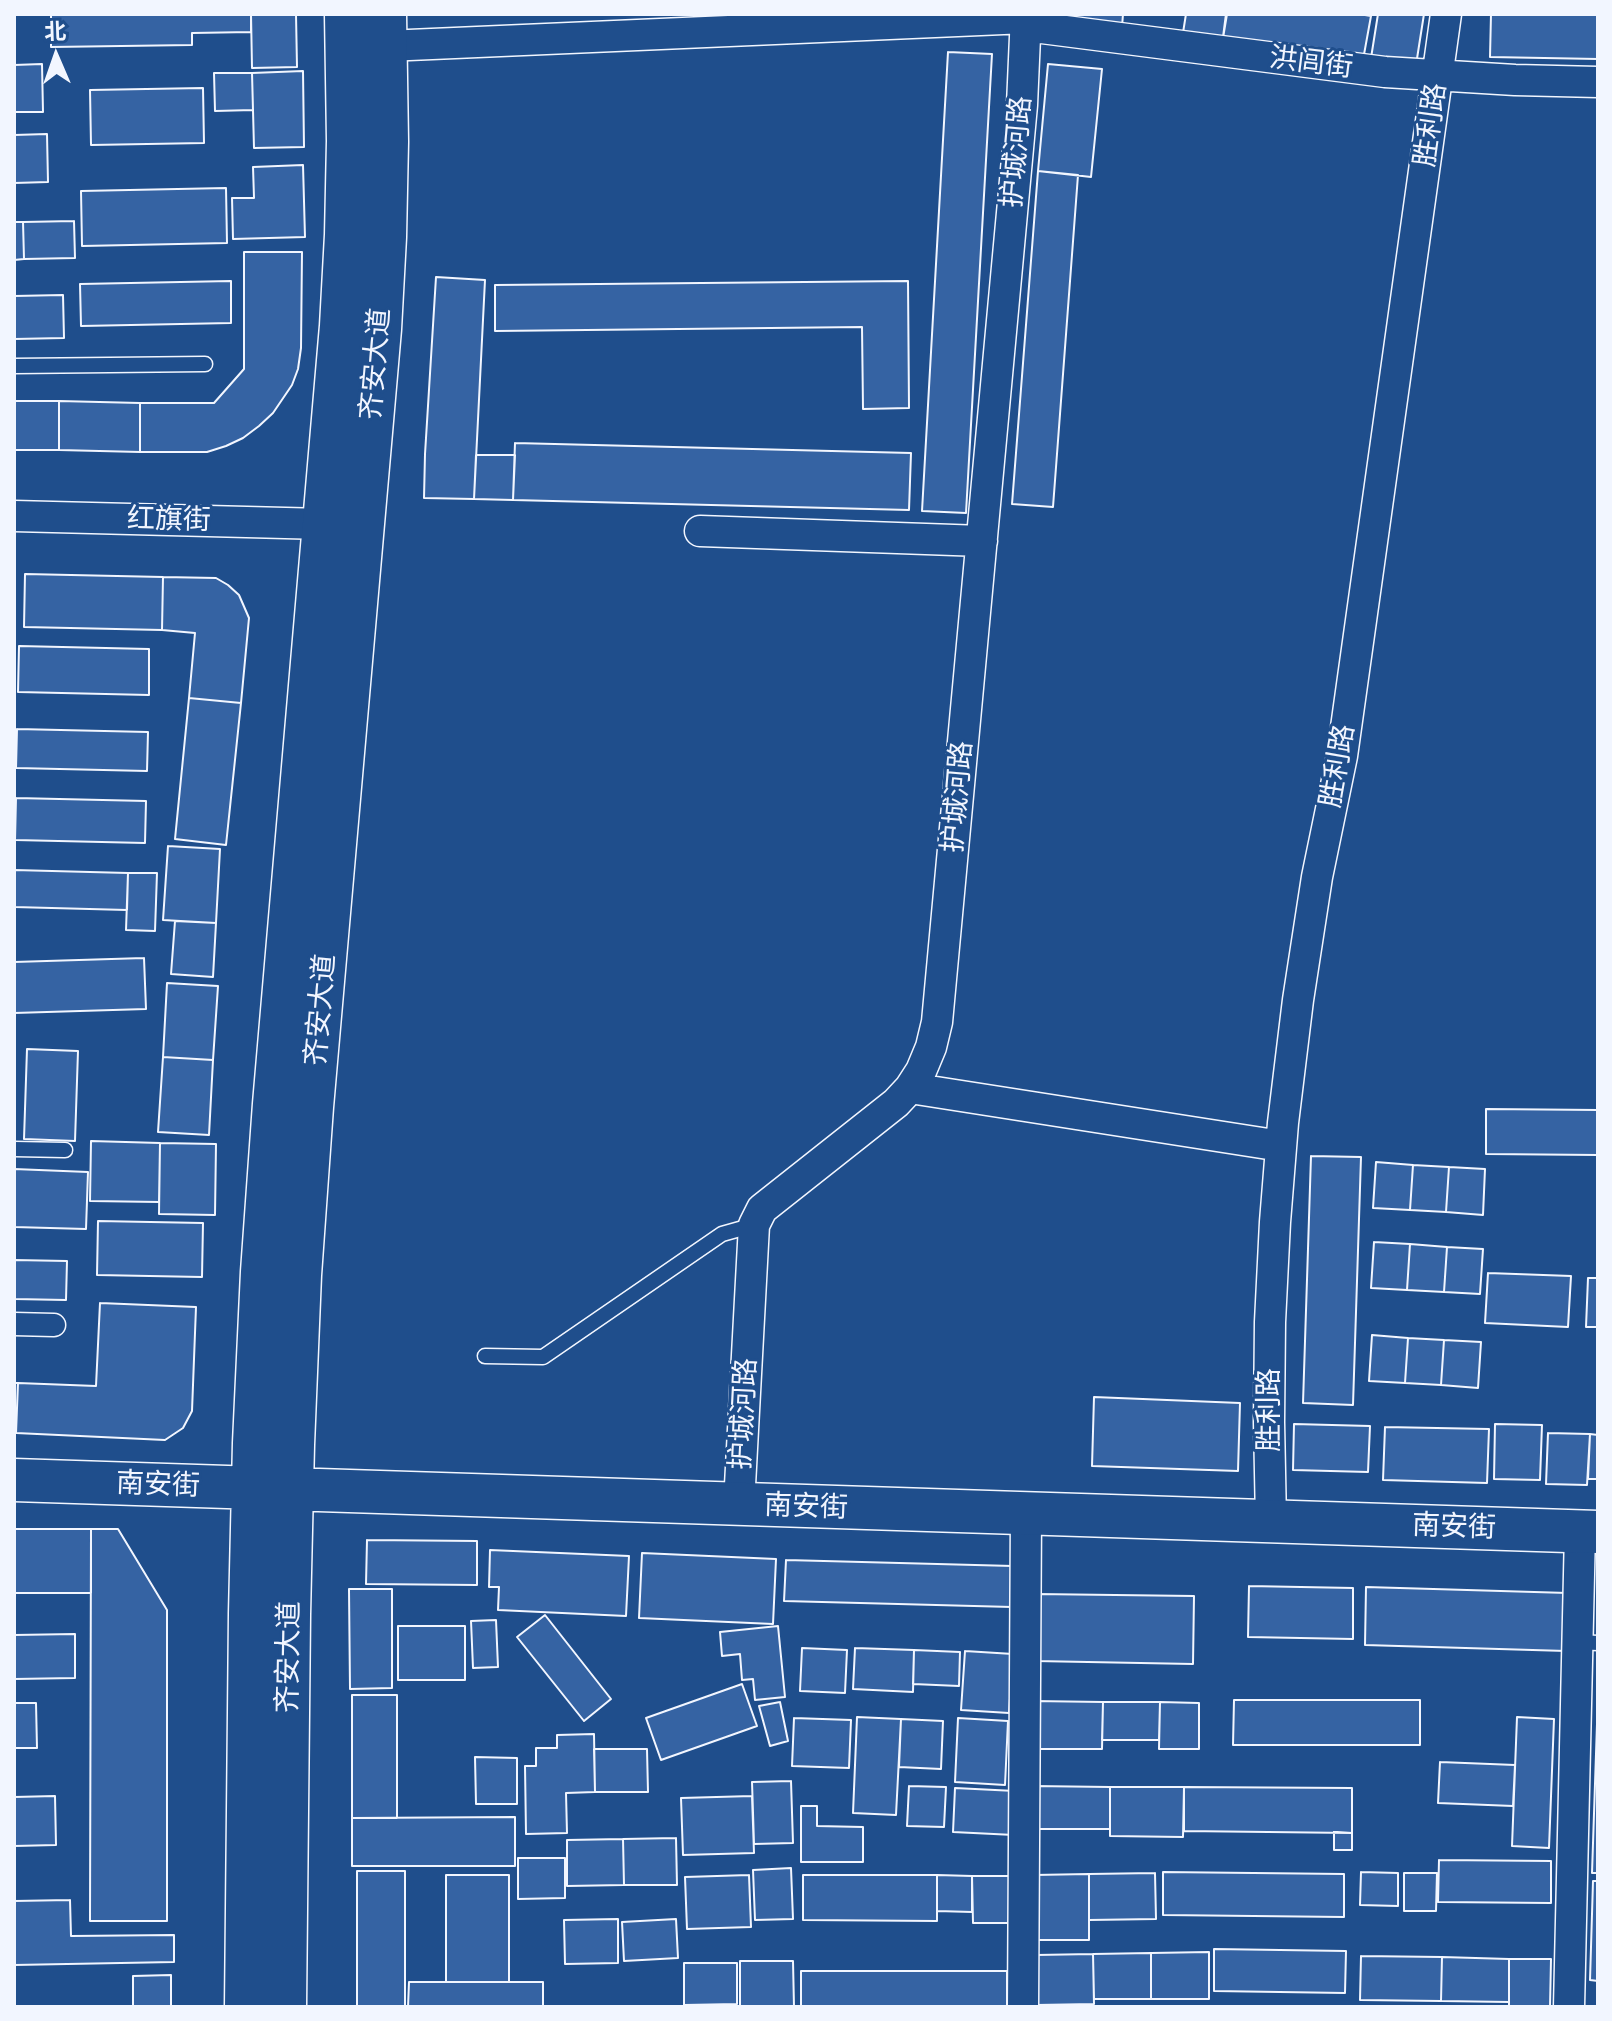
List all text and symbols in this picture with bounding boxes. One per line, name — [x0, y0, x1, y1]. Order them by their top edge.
north arrow — [16, 16, 96, 96]
text: 北 — [44, 19, 67, 44]
street label: 洪闾街 — [1267, 41, 1355, 85]
street label: 胜利路 — [1409, 81, 1453, 169]
street label: 护城河路 — [995, 95, 1039, 209]
street label: 齐安大道 — [354, 307, 398, 421]
street label: 红旗街 — [127, 502, 211, 538]
street label: 胜利路 — [1314, 722, 1362, 810]
street label: 护城河路 — [936, 740, 980, 854]
street label: 齐安大道 — [299, 953, 343, 1067]
street label: 护城河路 — [724, 1357, 764, 1471]
street label: 胜利路 — [1253, 1368, 1287, 1452]
street label: 南安街 — [115, 1467, 201, 1503]
street label: 南安街 — [763, 1489, 849, 1525]
street label: 南安街 — [1411, 1509, 1497, 1545]
street label: 齐安大道 — [271, 1601, 307, 1713]

